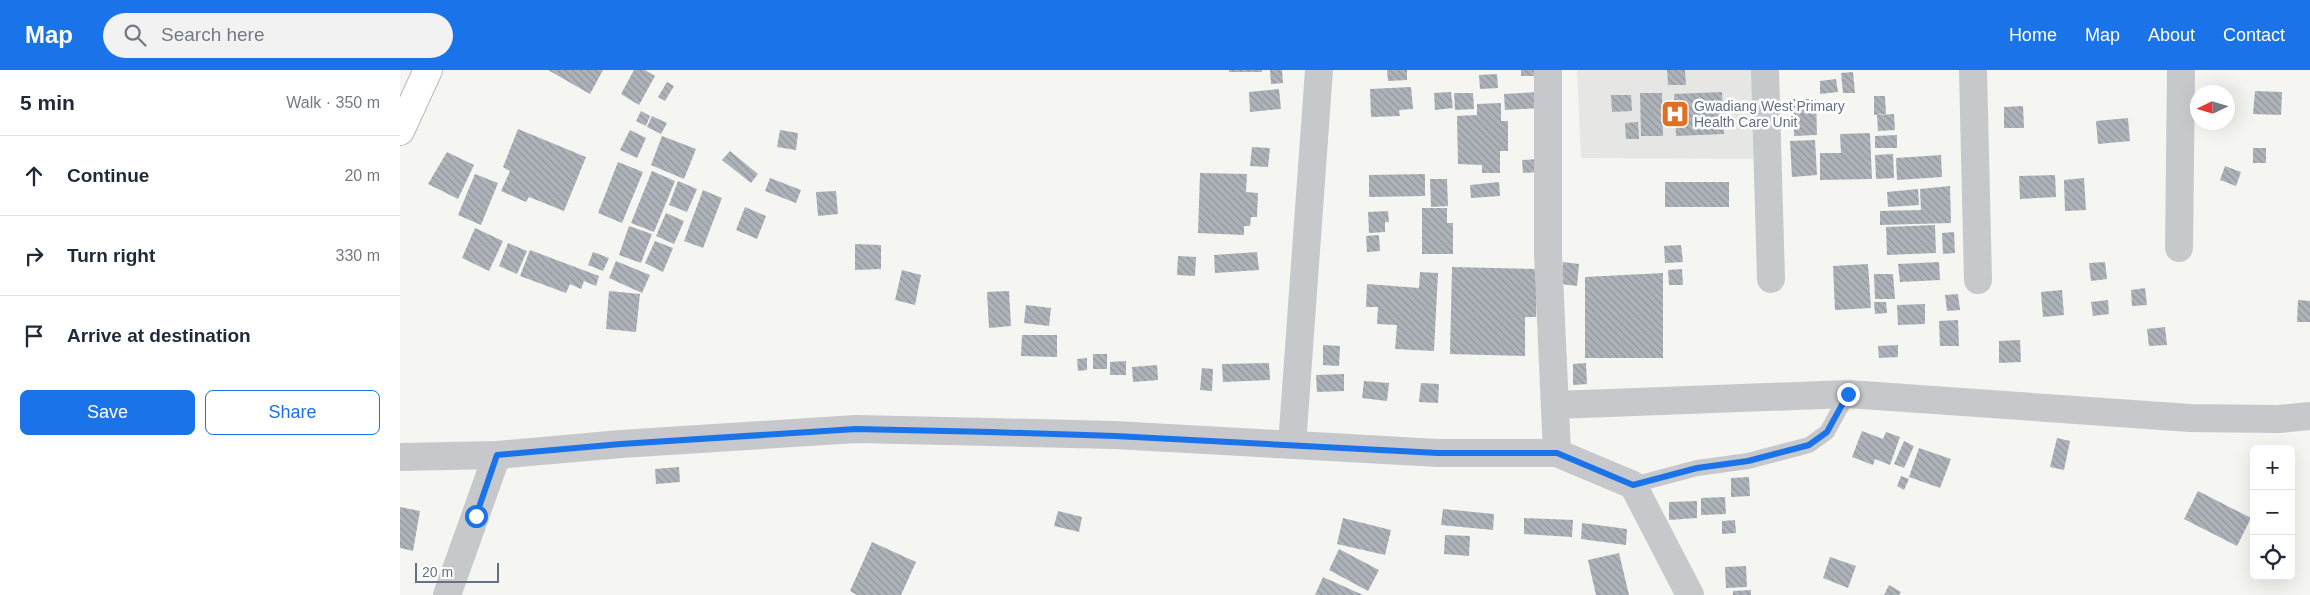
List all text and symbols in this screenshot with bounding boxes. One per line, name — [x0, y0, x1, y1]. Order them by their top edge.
search box — [103, 13, 453, 58]
text: Map — [25, 21, 73, 48]
icon: search — [121, 21, 149, 49]
text: Search here — [161, 24, 265, 45]
text: Home — [2009, 25, 2057, 45]
text: Map — [2085, 25, 2120, 45]
text: About — [2148, 25, 2195, 45]
text: Contact — [2223, 25, 2285, 45]
north arrow — [2190, 85, 2235, 130]
text: 5 min — [20, 91, 75, 114]
text: Walk · 350 m — [286, 94, 380, 111]
place label: Gwadiang West Primary Health Care Unit — [1694, 98, 1845, 130]
hospital icon: Gwadiang West Primary Health Care Unit — [1660, 99, 1690, 129]
icon: ahead — [20, 162, 48, 190]
text: Continue — [67, 165, 149, 186]
text: 20 m — [344, 167, 380, 184]
icon: right — [20, 242, 48, 270]
text: Turn right — [67, 245, 155, 266]
text: 330 m — [336, 247, 380, 264]
icon: arrive — [20, 322, 48, 350]
text: Arrive at destination — [67, 325, 251, 346]
route end — [1837, 383, 1860, 406]
button: Save — [20, 390, 195, 435]
button: Share — [205, 390, 380, 435]
map controls — [2250, 445, 2295, 580]
button: + — [2250, 445, 2295, 490]
button: − — [2250, 490, 2295, 535]
route start — [465, 505, 488, 528]
button: locate — [2250, 535, 2295, 580]
scale bar — [415, 560, 499, 583]
text: 20 m — [422, 564, 453, 580]

